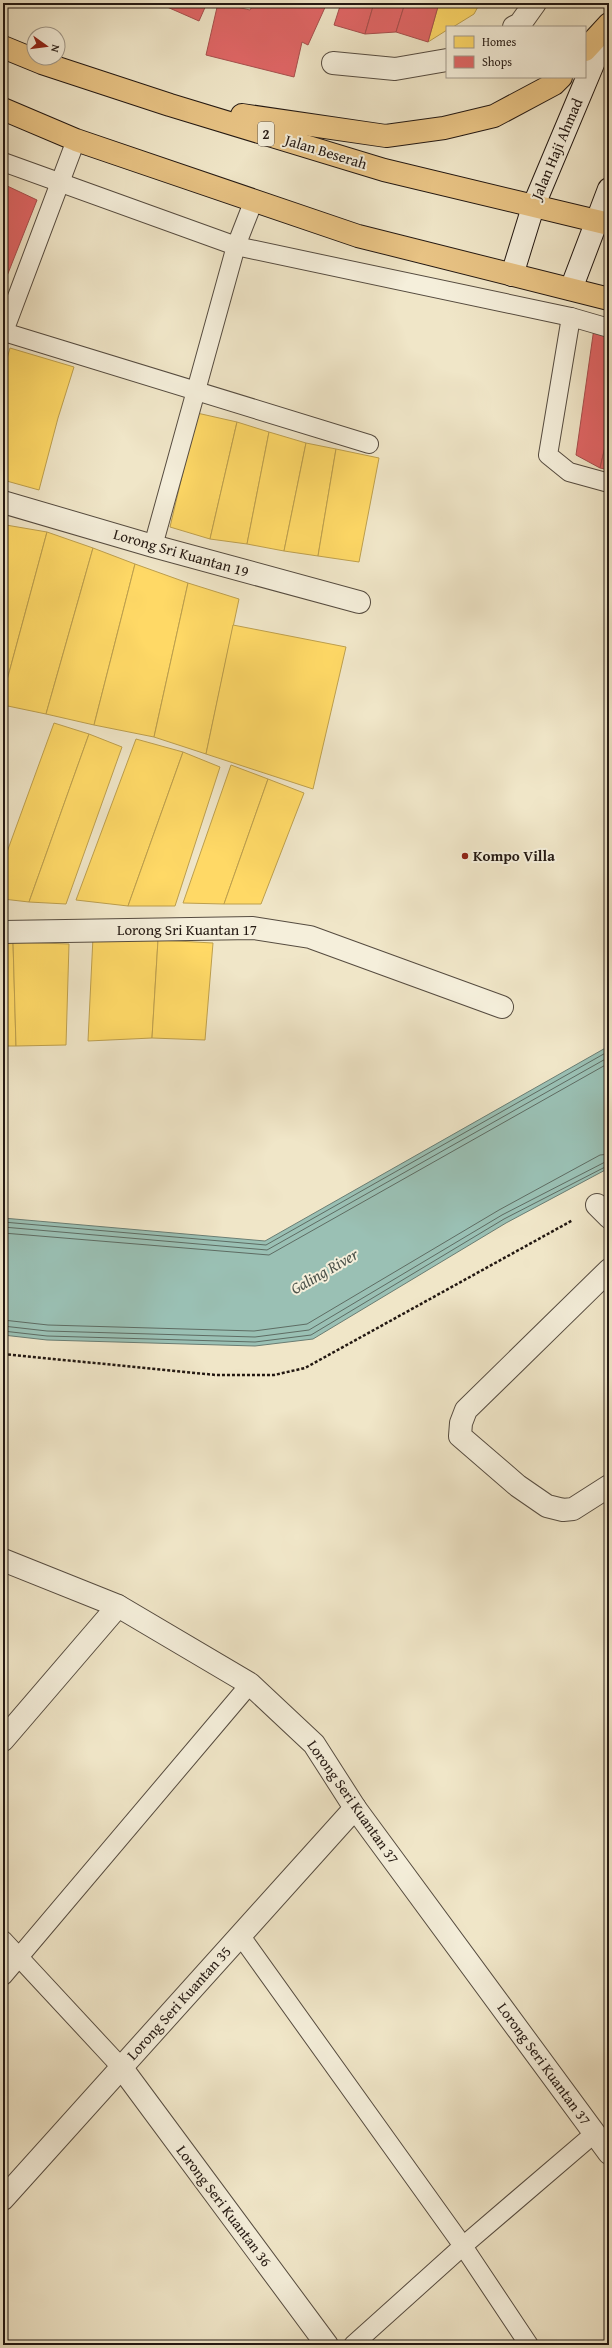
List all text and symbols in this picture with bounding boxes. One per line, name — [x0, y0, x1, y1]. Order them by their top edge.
north arrow — [26, 26, 66, 66]
legend — [446, 26, 586, 78]
text: Homes — [482, 33, 517, 50]
text: N — [47, 43, 64, 55]
text: Shops — [482, 53, 512, 70]
street label: Jalan Haji Ahmad — [525, 95, 587, 205]
road number: 2 — [258, 122, 274, 146]
street label: Jalan Beserah — [281, 128, 370, 174]
street label: Lorong Sri Kuantan 19 — [111, 523, 251, 582]
place label: Kompo Villa — [473, 845, 555, 866]
marker: Kompo Villa — [460, 851, 470, 861]
street label: Lorong Sri Kuantan 17 — [117, 919, 257, 940]
water label: Galing River — [286, 1241, 363, 1300]
street label: Lorong Seri Kuantan 37 — [303, 1736, 404, 1868]
street label: Lorong Seri Kuantan 35 — [122, 1941, 236, 2064]
street label: Lorong Seri Kuantan 37 — [493, 1998, 596, 2129]
street label: Lorong Seri Kuantan 36 — [172, 2141, 277, 2271]

